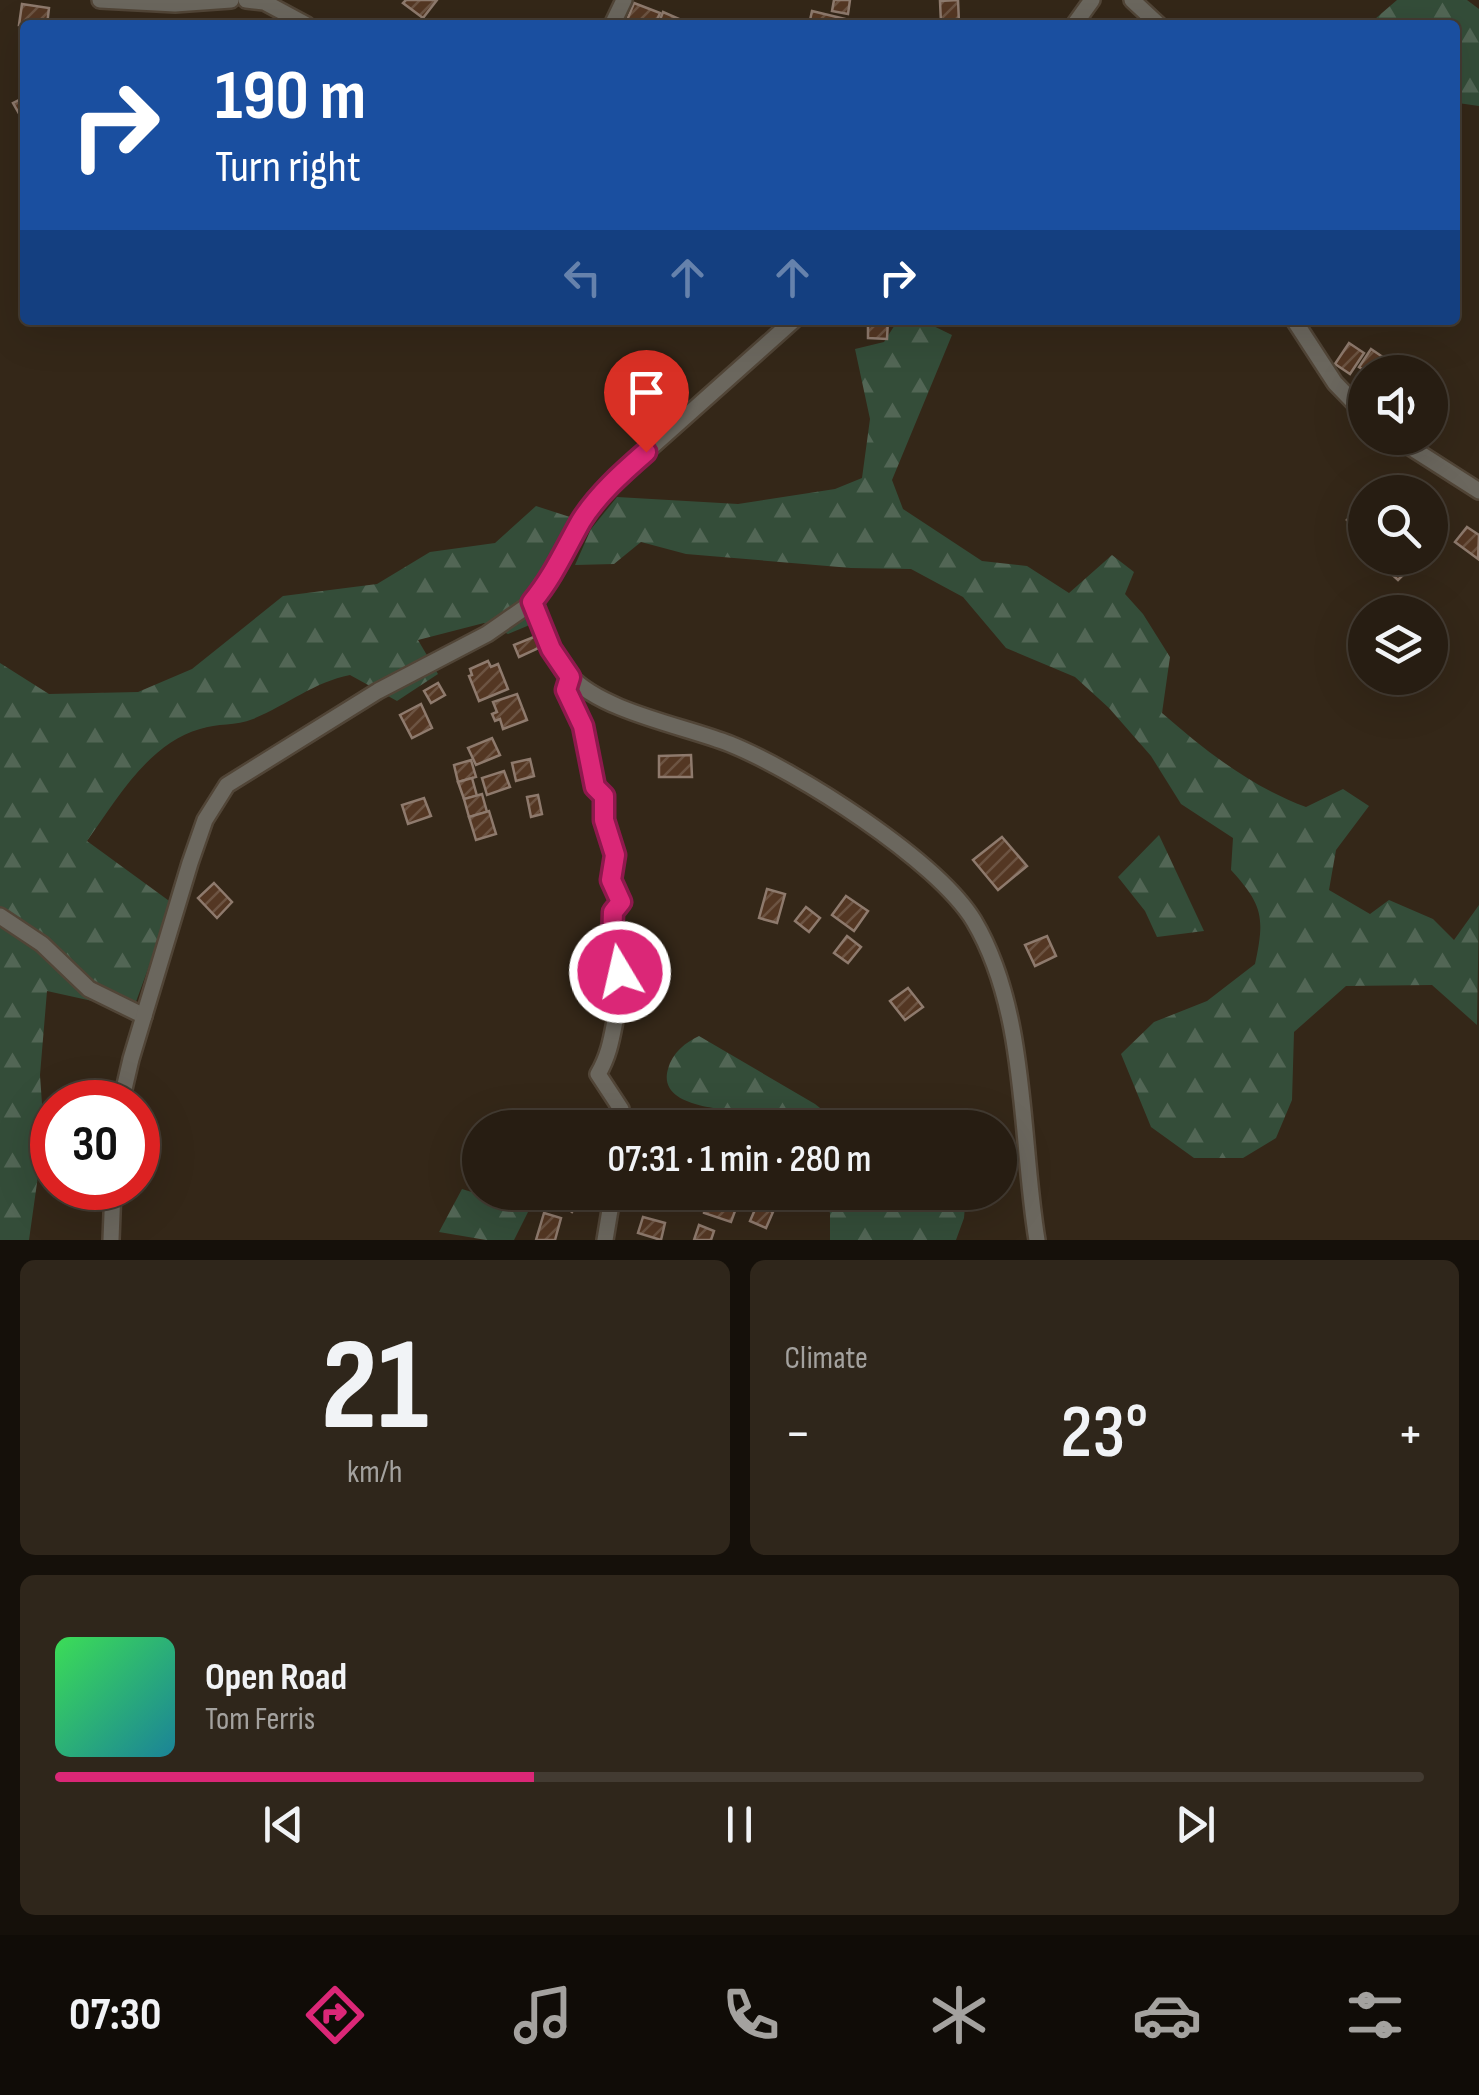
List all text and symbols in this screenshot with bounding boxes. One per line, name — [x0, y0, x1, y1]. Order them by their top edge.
text: 190 m — [215, 55, 366, 139]
icon: right — [50, 60, 180, 190]
text: Turn right — [215, 140, 361, 195]
icon: left — [555, 250, 610, 305]
icon: ahead — [660, 250, 715, 305]
icon: ahead — [765, 250, 820, 305]
icon: right — [870, 250, 925, 305]
pin — [604, 350, 689, 453]
map controls — [1348, 355, 1448, 695]
button: sound — [1348, 355, 1448, 455]
icon: arrive — [619, 365, 674, 420]
button: search — [1348, 475, 1448, 575]
button: layers — [1348, 595, 1448, 695]
position arrow — [568, 920, 672, 1024]
speed limit sign: 30 — [30, 1080, 160, 1210]
text: 07:31 · 1 min · 280 m — [608, 1137, 871, 1182]
text: 21 — [321, 1310, 429, 1466]
text: Climate — [785, 1339, 868, 1378]
text: 23° — [1060, 1388, 1148, 1479]
text: − — [785, 1401, 811, 1468]
text: + — [1397, 1401, 1424, 1468]
text: km/h — [347, 1453, 402, 1492]
text: Open Road — [205, 1655, 347, 1700]
text: Tom Ferris — [205, 1700, 315, 1739]
icon: previous — [256, 1797, 311, 1852]
icon: pause — [712, 1797, 767, 1852]
icon: next — [1168, 1797, 1223, 1852]
icon: directions — [300, 1980, 370, 2050]
icon: music — [508, 1980, 578, 2050]
icon: phone — [716, 1980, 786, 2050]
icon: climate — [924, 1980, 994, 2050]
icon: car — [1132, 1980, 1202, 2050]
icon: filters — [1340, 1980, 1410, 2050]
text: 07:30 — [69, 1988, 161, 2043]

